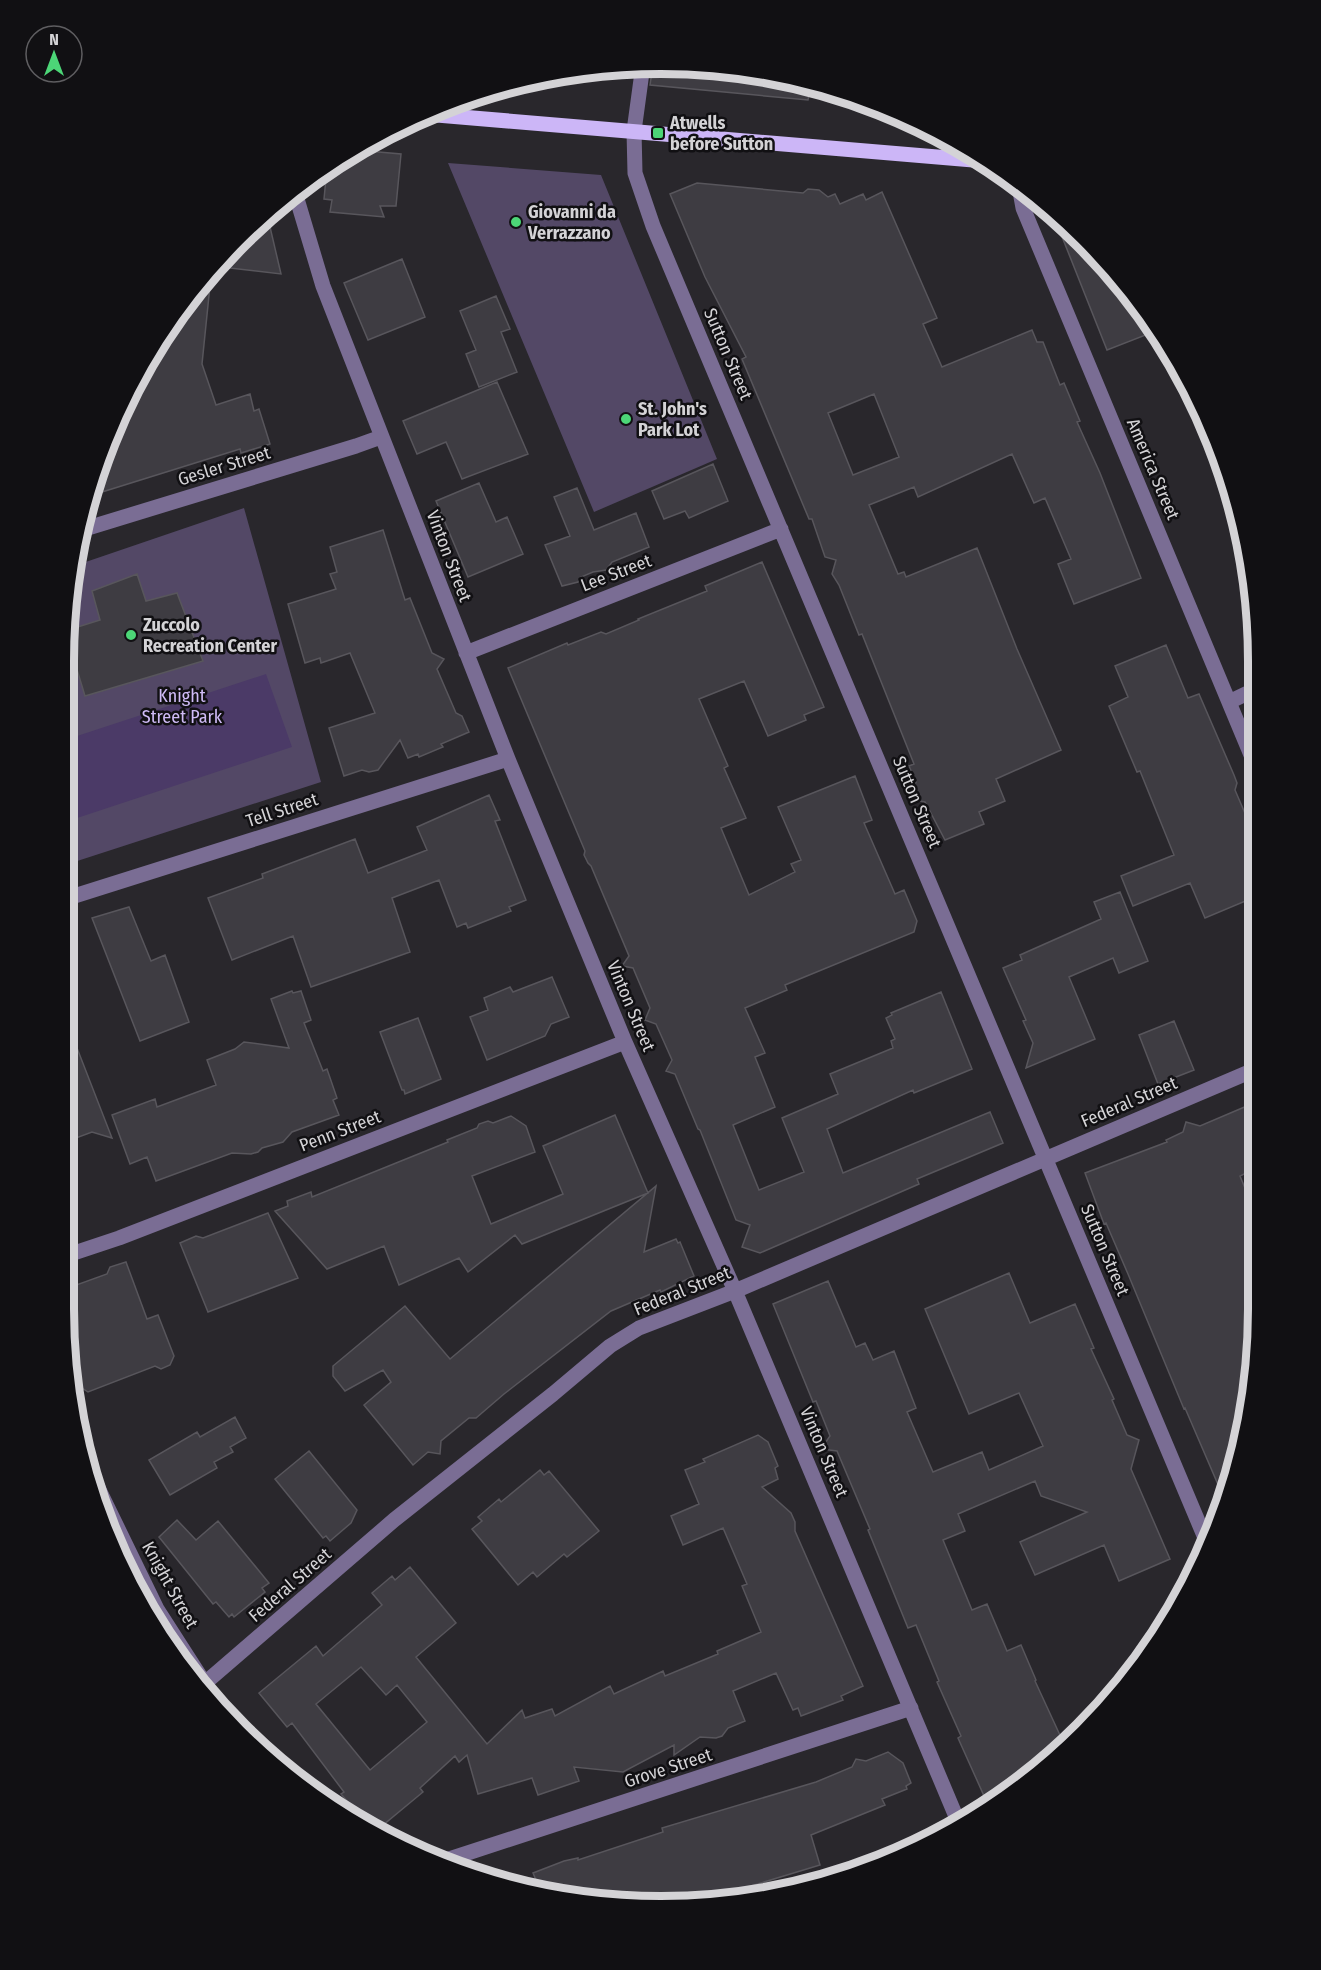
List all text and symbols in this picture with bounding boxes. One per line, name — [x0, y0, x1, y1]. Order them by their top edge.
north arrow — [24, 24, 84, 84]
text: N — [49, 30, 59, 49]
place label: Atwells before Sutton — [669, 112, 773, 155]
marker: Atwells before Sutton — [651, 126, 665, 140]
place label: Giovanni da Verrazzano — [527, 201, 616, 244]
marker: Giovanni da Verrazzano — [509, 215, 523, 229]
street label: Sutton Street — [699, 305, 757, 403]
place label: St. John's Park Lot — [638, 398, 707, 441]
marker: St. John's Park Lot — [619, 412, 633, 426]
street label: America Street — [1122, 415, 1184, 523]
street label: Gesler Street — [175, 442, 273, 490]
street label: Vinton Street — [421, 507, 477, 605]
street label: Lee Street — [578, 549, 655, 597]
place label: Zuccolo Recreation Center — [143, 614, 277, 657]
marker: Zuccolo Recreation Center — [124, 628, 138, 642]
park label: Knight Street Park — [142, 685, 223, 728]
street label: Sutton Street — [888, 753, 946, 851]
street label: Tell Street — [243, 788, 321, 832]
street label: Vinton Street — [602, 957, 660, 1055]
street label: Federal Street — [1078, 1072, 1180, 1132]
street label: Penn Street — [296, 1105, 384, 1157]
street label: Sutton Street — [1076, 1201, 1134, 1299]
street label: Federal Street — [630, 1262, 734, 1320]
street label: Vinton Street — [795, 1403, 853, 1501]
street label: Knight Street — [137, 1538, 203, 1632]
street label: Federal Street — [244, 1543, 336, 1627]
street label: Grove Street — [621, 1743, 715, 1792]

